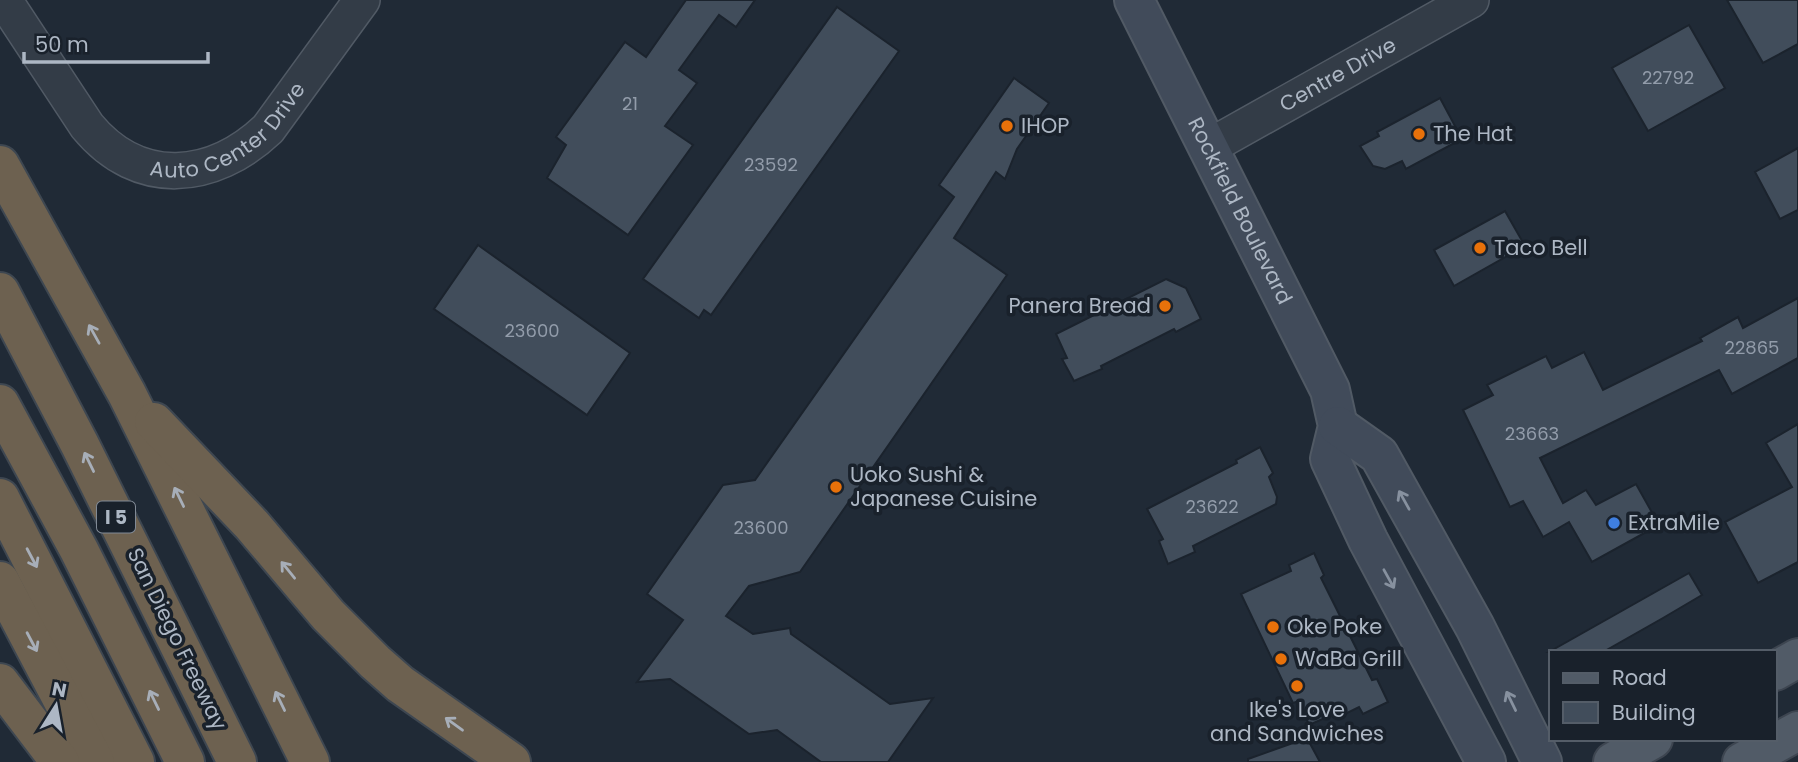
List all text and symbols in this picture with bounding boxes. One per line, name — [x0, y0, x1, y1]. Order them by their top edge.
scale bar — [24, 21, 208, 65]
text: 50 m — [35, 30, 89, 59]
street label: Centre Drive — [1274, 30, 1401, 119]
house number: 22792 — [1642, 65, 1694, 90]
street label: Auto Center Drive — [148, 76, 312, 185]
house number: 21 — [622, 91, 638, 116]
place label: IHOP — [1021, 111, 1069, 140]
street label: Rockfield Boulevard — [1181, 112, 1300, 309]
marker: IHOP — [999, 118, 1015, 134]
place label: The Hat — [1433, 119, 1513, 148]
marker: The Hat — [1411, 126, 1427, 142]
house number: 23592 — [744, 152, 798, 177]
place label: Taco Bell — [1494, 233, 1588, 262]
marker: Taco Bell — [1472, 240, 1488, 256]
place label: Panera Bread — [1008, 291, 1151, 320]
marker: Panera Bread — [1157, 298, 1173, 314]
house number: 23600 — [505, 318, 560, 343]
one-way arrow — [87, 324, 100, 345]
house number: 22865 — [1725, 335, 1779, 360]
house number: 23663 — [1505, 421, 1559, 446]
one-way arrow — [81, 452, 95, 473]
place label: Uoko Sushi & Japanese Cuisine — [850, 460, 1037, 513]
marker: Uoko Sushi & Japanese Cuisine — [828, 479, 844, 495]
one-way arrow — [171, 487, 185, 508]
one-way arrow — [1397, 491, 1411, 511]
house number: 23622 — [1185, 494, 1239, 519]
road number: I 5 — [97, 502, 135, 532]
place label: ExtraMile — [1628, 508, 1720, 537]
house number: 23600 — [734, 515, 789, 540]
marker: ExtraMile — [1606, 515, 1622, 531]
street label: San Diego Freeway — [121, 543, 234, 735]
one-way arrow — [26, 547, 39, 568]
one-way arrow — [280, 561, 296, 579]
one-way arrow — [1383, 568, 1396, 589]
place label: Oke Poke — [1287, 612, 1382, 641]
marker: Oke Poke — [1265, 619, 1281, 635]
one-way arrow — [25, 631, 39, 651]
place label: WaBa Grill — [1295, 644, 1402, 673]
legend — [1549, 650, 1777, 741]
marker: WaBa Grill — [1273, 651, 1289, 667]
text: Road — [1612, 663, 1667, 692]
north arrow — [21, 671, 91, 741]
text: N — [50, 675, 69, 704]
marker: Ike's Love and Sandwiches — [1289, 678, 1305, 694]
one-way arrow — [147, 690, 161, 711]
one-way arrow — [272, 691, 286, 712]
one-way arrow — [1504, 691, 1517, 712]
place label: Ike's Love and Sandwiches — [1210, 695, 1384, 748]
text: Building — [1612, 698, 1696, 727]
one-way arrow — [445, 717, 464, 731]

